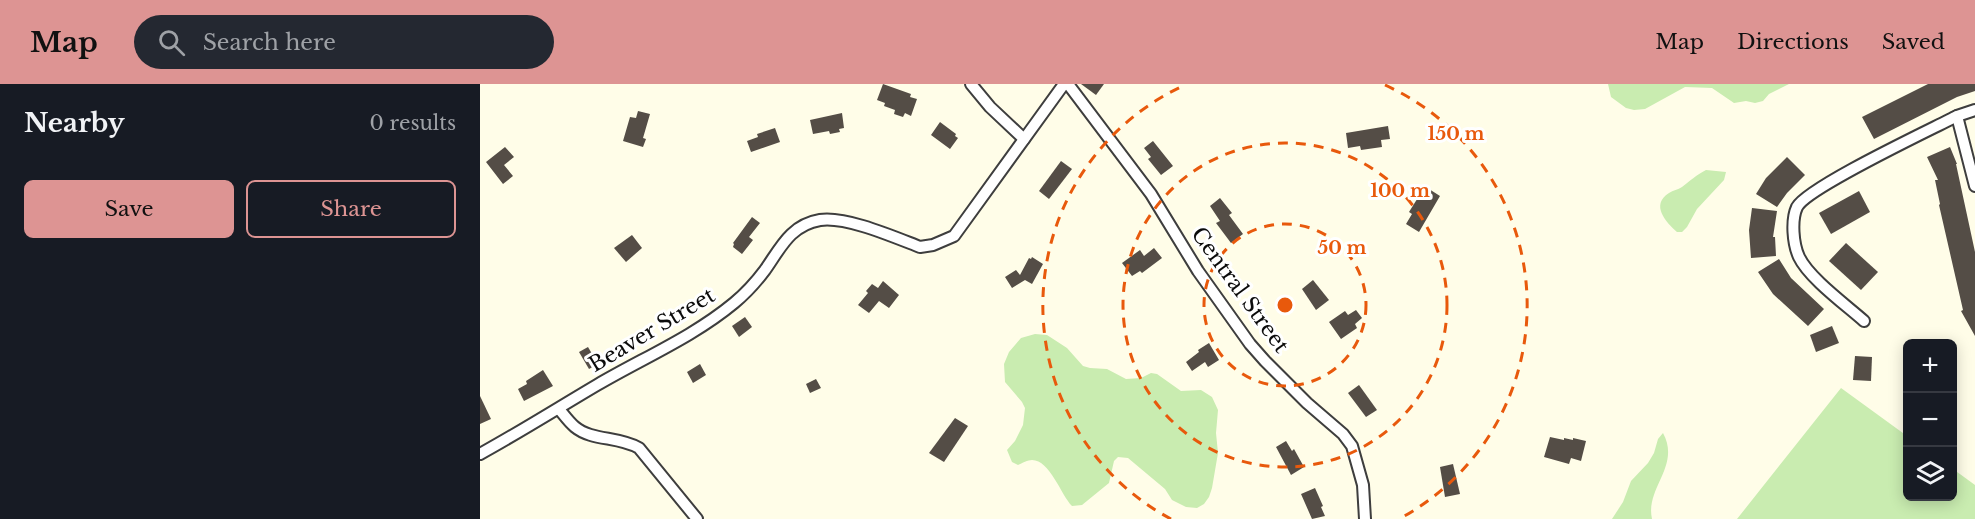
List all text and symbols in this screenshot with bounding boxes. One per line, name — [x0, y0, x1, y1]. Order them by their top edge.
search box — [134, 15, 554, 69]
text: Map — [30, 25, 98, 60]
icon: search — [155, 26, 188, 59]
text: Search here — [203, 29, 336, 56]
text: Map — [1655, 29, 1704, 55]
text: Directions — [1737, 29, 1849, 55]
text: Saved — [1882, 29, 1945, 55]
text: Nearby — [24, 107, 125, 139]
text: 0 results — [370, 111, 456, 135]
text: 150 m — [1428, 123, 1485, 145]
button: Save — [24, 180, 234, 238]
button: Share — [246, 180, 456, 238]
text: 100 m — [1370, 180, 1430, 202]
street label: Central Street — [1186, 222, 1294, 358]
text: 50 m — [1318, 237, 1367, 259]
street label: Beaver Street — [584, 282, 720, 378]
centre of rings — [1275, 295, 1295, 315]
map controls — [1903, 339, 1957, 501]
button: + — [1903, 339, 1957, 393]
button: − — [1903, 393, 1957, 447]
button: layers — [1903, 447, 1957, 501]

